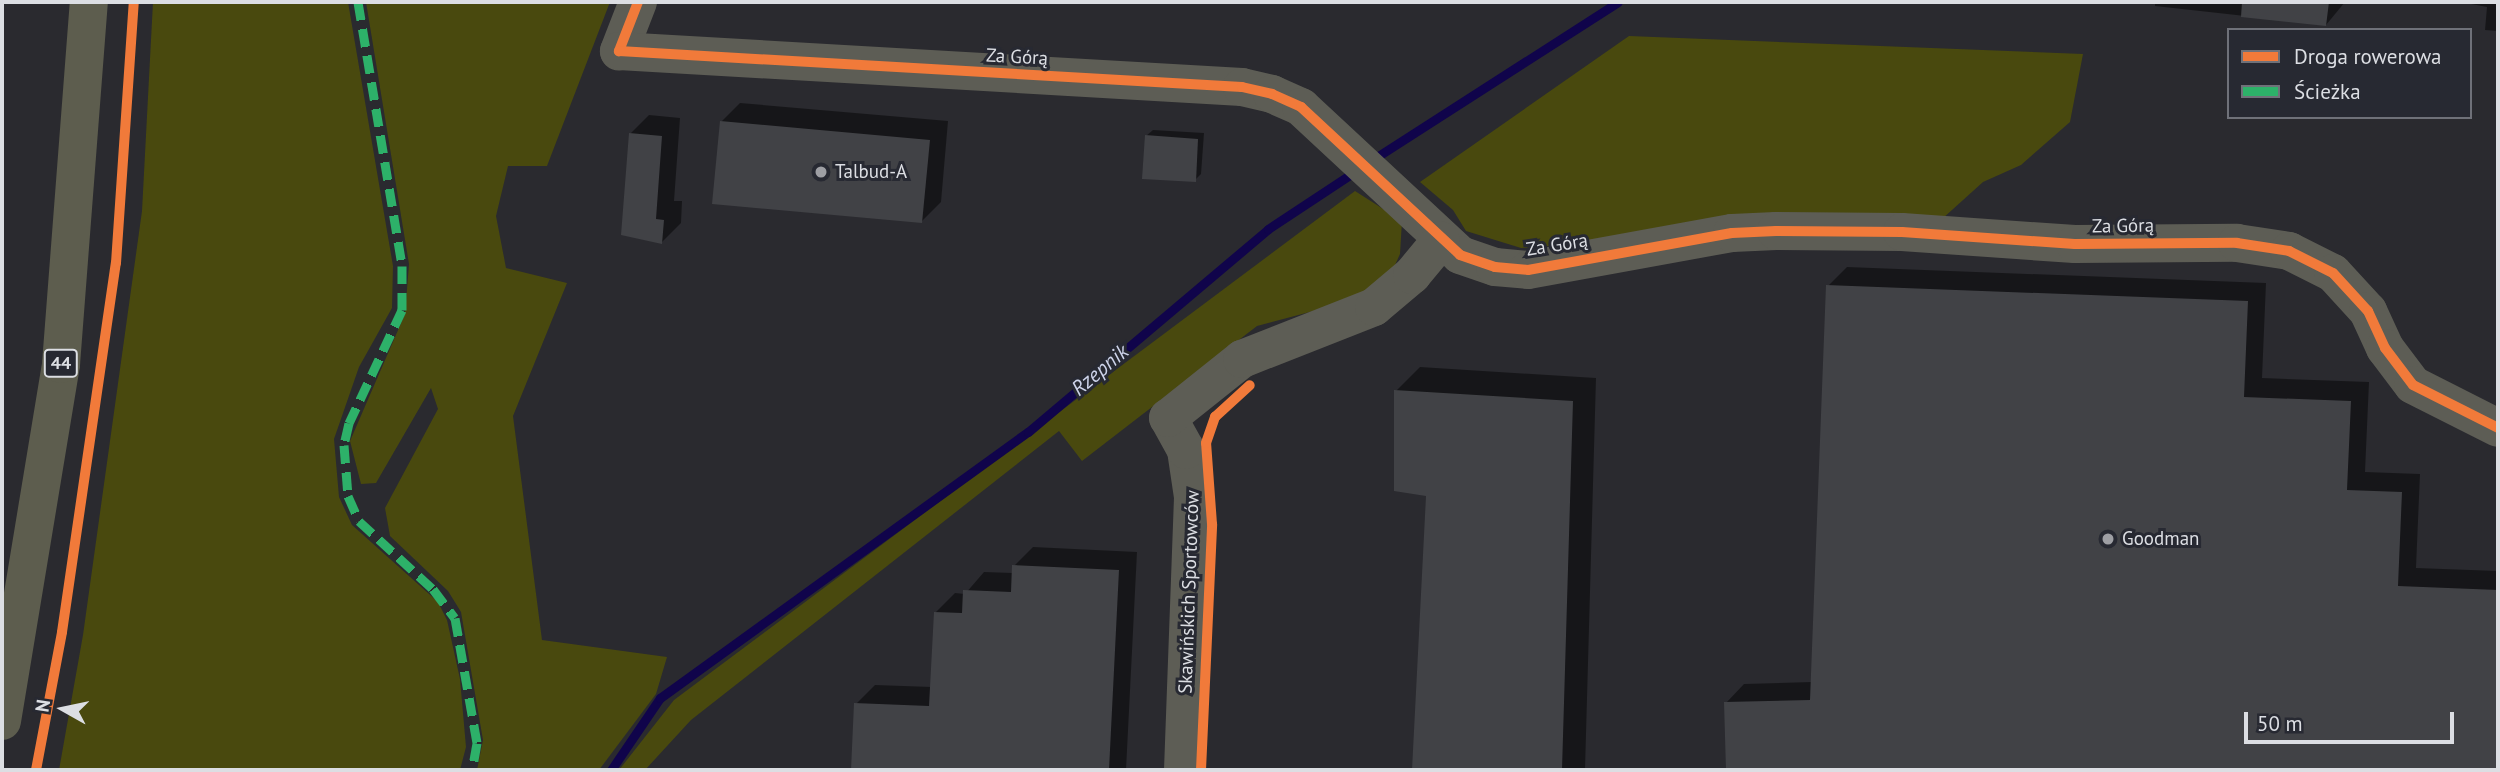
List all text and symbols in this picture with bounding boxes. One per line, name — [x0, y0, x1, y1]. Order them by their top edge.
legend — [2227, 28, 2472, 119]
text: Droga rowerowa — [2294, 43, 2441, 70]
street label: Za Górą — [985, 44, 1049, 70]
text: Ścieżka — [2294, 78, 2361, 105]
place label: Talbud-A — [835, 161, 907, 183]
marker: Talbud-A — [813, 164, 829, 180]
street label: Za Górą — [2092, 214, 2154, 238]
street label: Za Górą — [1525, 229, 1589, 261]
water label: Rzepnik — [1066, 339, 1134, 401]
road number: 44 — [43, 348, 78, 377]
street label: Skawińskich Sportowców — [1174, 490, 1204, 694]
place label: Goodman — [2122, 528, 2199, 550]
marker: Goodman — [2100, 531, 2116, 547]
north arrow — [28, 674, 98, 744]
text: N — [29, 698, 55, 714]
scale bar — [2248, 698, 2458, 742]
text: 50 m — [2257, 710, 2303, 737]

